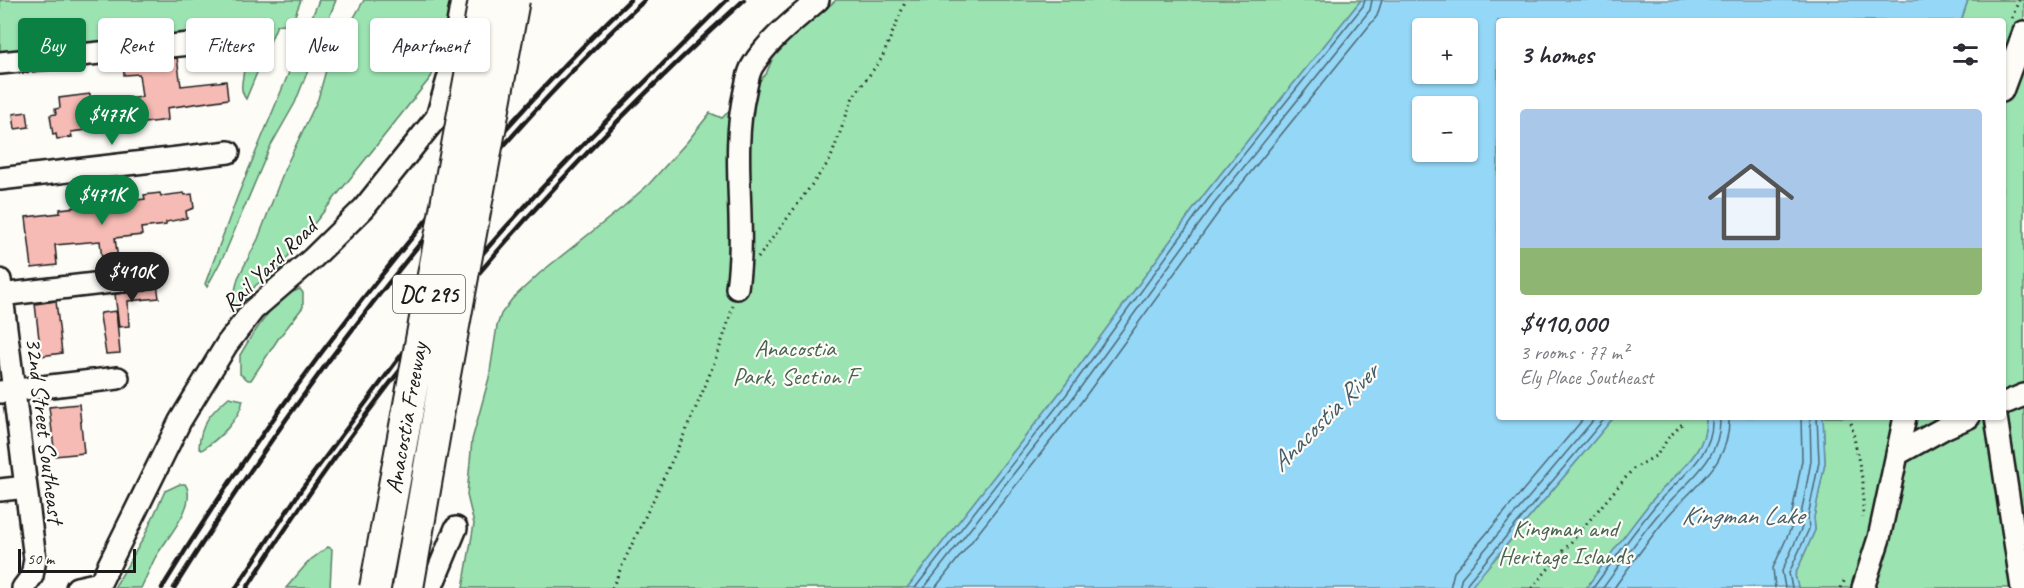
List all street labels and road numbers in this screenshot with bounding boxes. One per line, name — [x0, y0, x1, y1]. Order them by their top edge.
street label: Rail Yard Road — [215, 210, 326, 318]
road number: DC 295 — [393, 275, 465, 313]
street label: 32nd Street Southeast — [19, 335, 72, 528]
street label: Anacostia Freeway — [378, 338, 434, 496]

